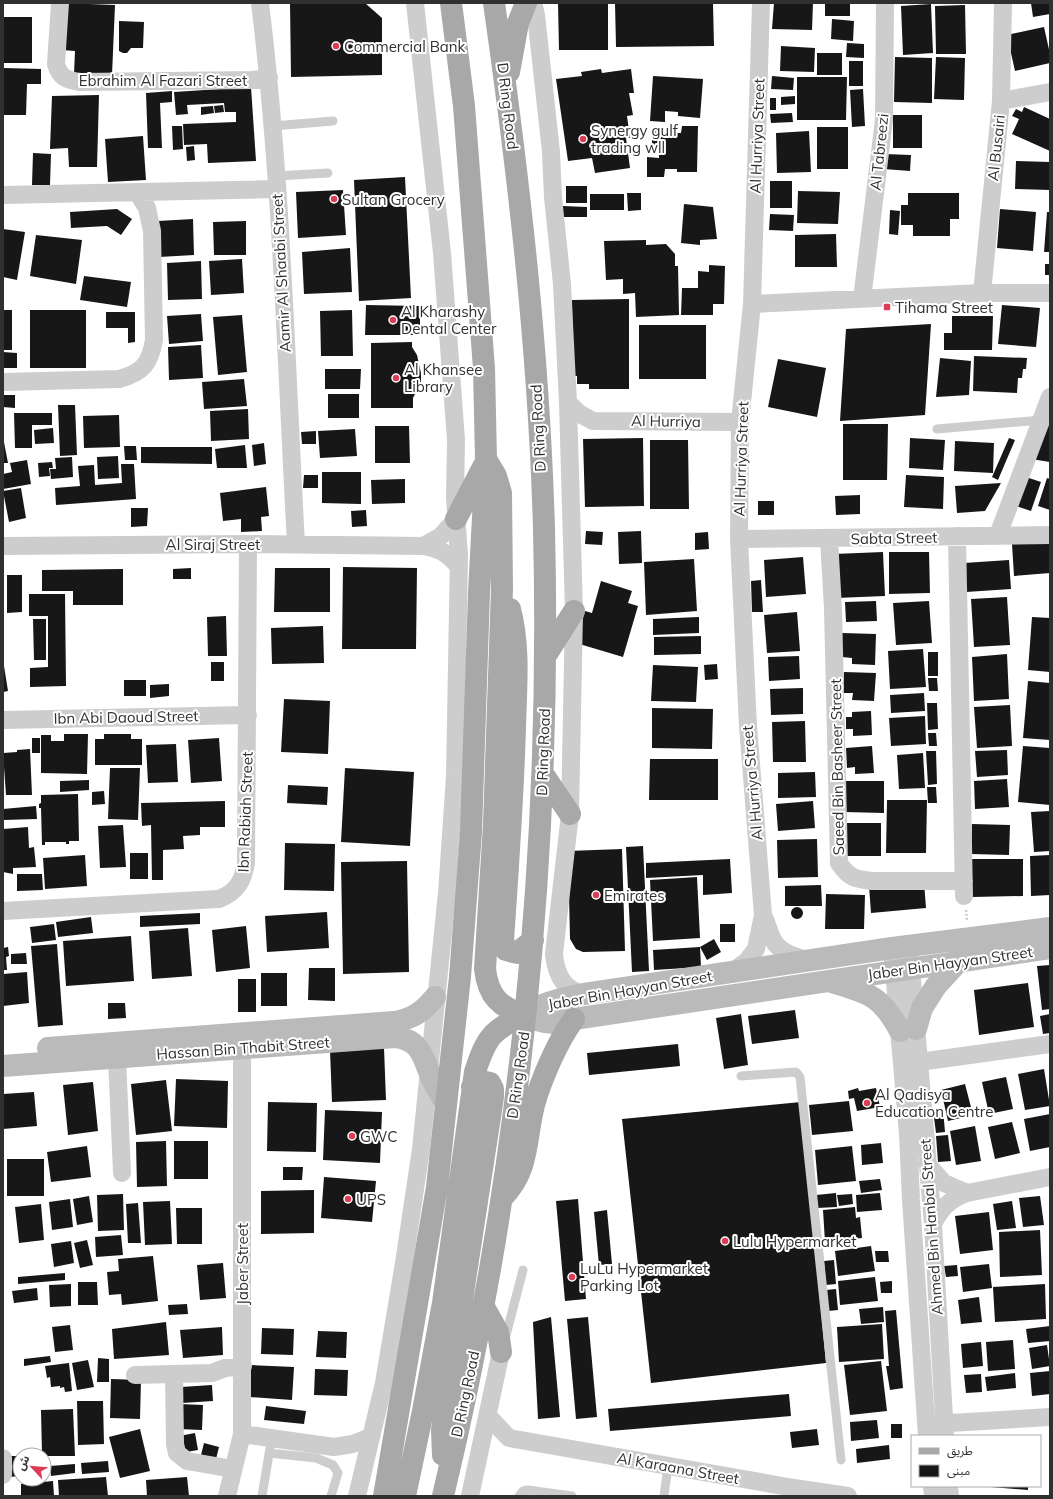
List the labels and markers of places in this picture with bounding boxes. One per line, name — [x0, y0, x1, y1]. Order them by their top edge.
place label: Commercial Bank — [344, 37, 466, 56]
marker: Commercial Bank — [331, 41, 341, 51]
place label: Synergy gulf trading wll — [591, 121, 679, 157]
marker: Synergy gulf trading wll — [578, 134, 588, 144]
place label: Sultan Grocery — [342, 190, 445, 209]
marker: Sultan Grocery — [329, 194, 339, 204]
place label: Tihama Street — [895, 298, 993, 317]
place label: Al Kharashy Dental Center — [401, 302, 497, 338]
marker: Tihama Street — [882, 302, 892, 312]
marker: Al Kharashy Dental Center — [388, 315, 398, 325]
place label: Al Khansee Library — [404, 360, 482, 396]
marker: Al Khansee Library — [391, 373, 401, 383]
place label: Emirates — [604, 886, 665, 905]
marker: Emirates — [591, 890, 601, 900]
place label: Al Qadisya Education Centre — [875, 1085, 993, 1121]
marker: Al Qadisya Education Centre — [862, 1098, 872, 1108]
place label: GWC — [360, 1127, 398, 1146]
marker: GWC — [347, 1131, 357, 1141]
place label: UPS — [356, 1190, 386, 1209]
marker: UPS — [343, 1194, 353, 1204]
place label: Lulu Hypermarket — [733, 1232, 856, 1251]
marker: Lulu Hypermarket — [720, 1236, 730, 1246]
place label: LuLu Hypermarket Parking Lot — [580, 1259, 708, 1295]
marker: LuLu Hypermarket Parking Lot — [567, 1272, 577, 1282]

